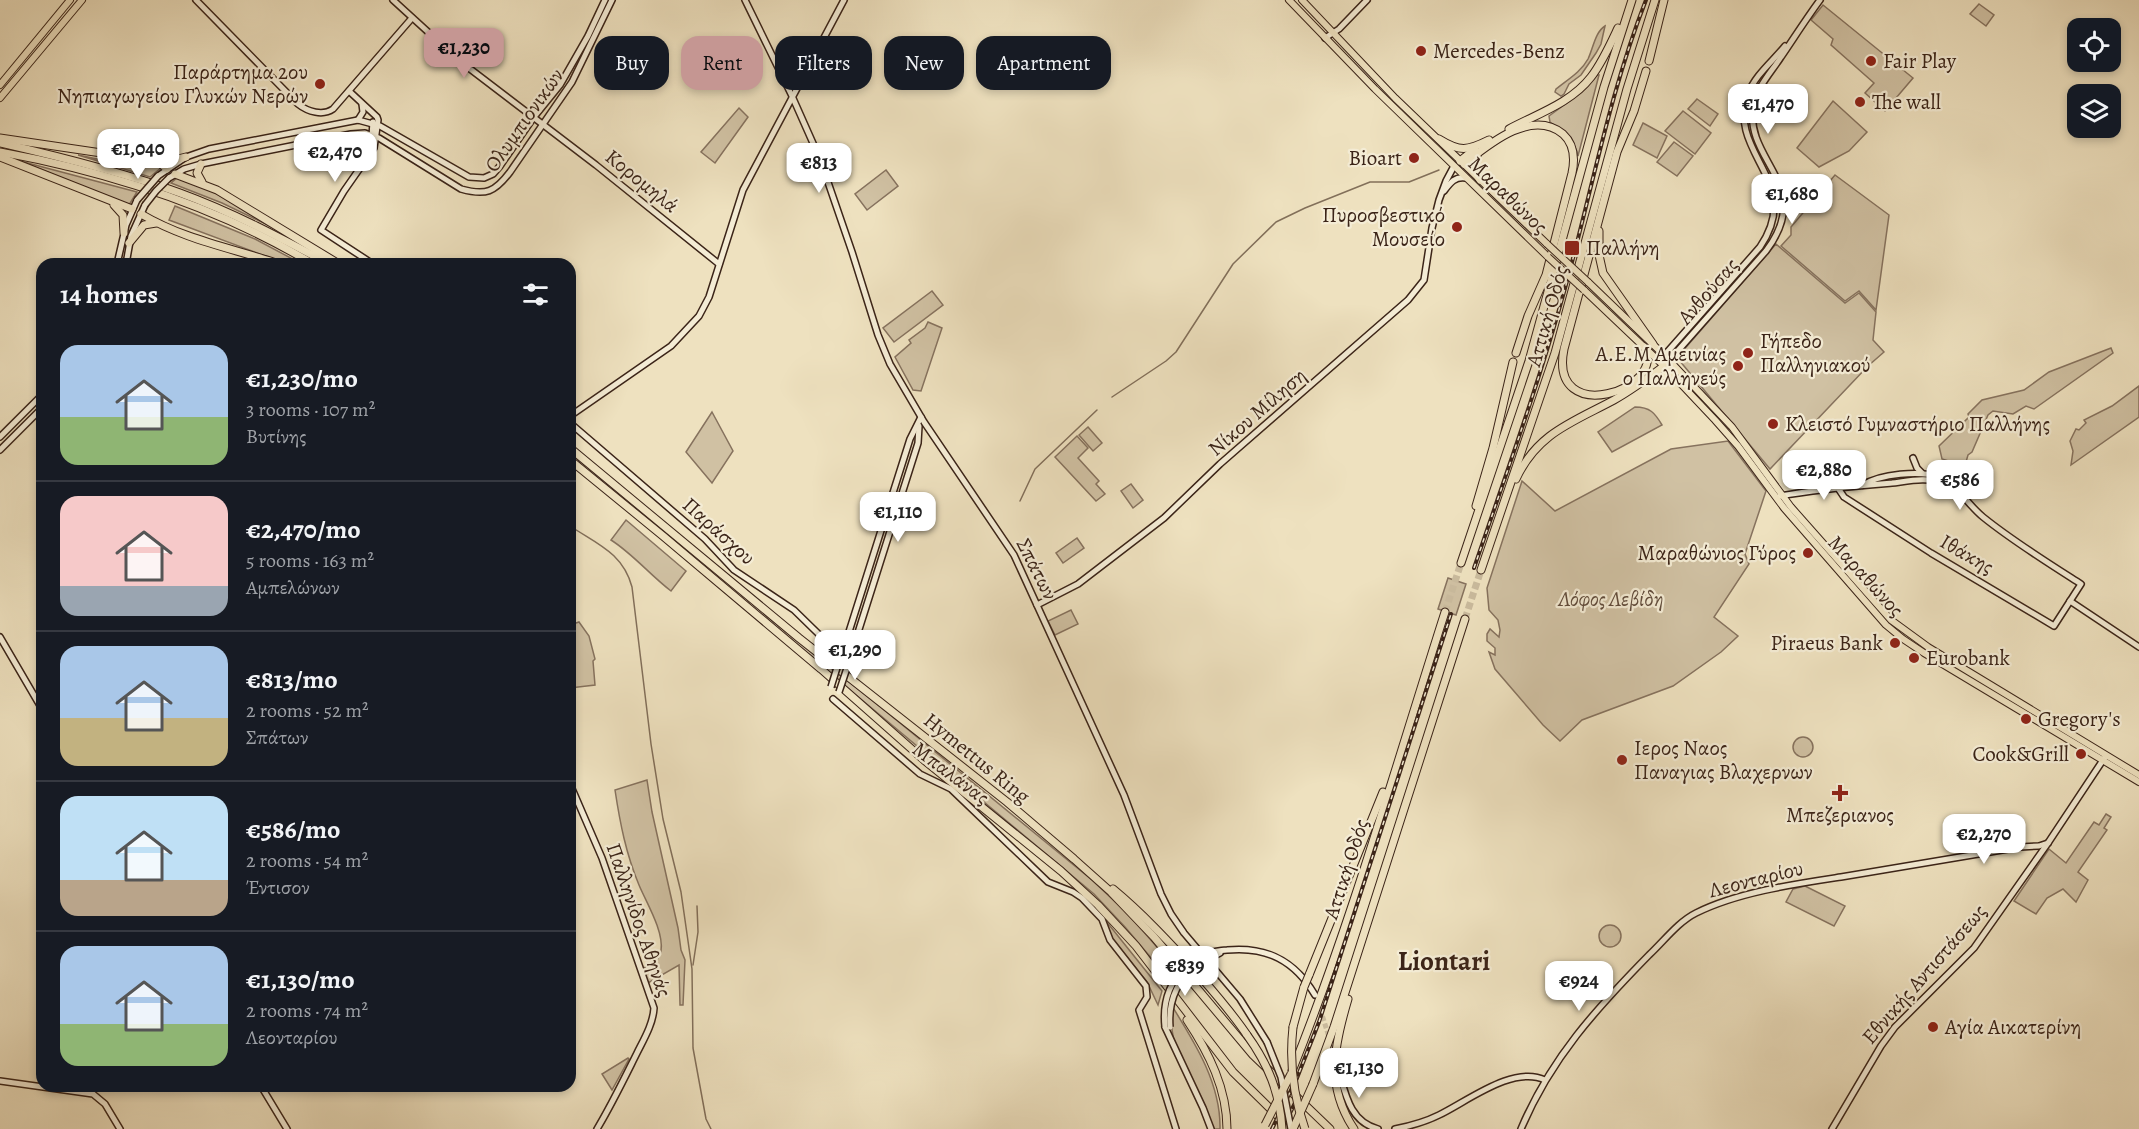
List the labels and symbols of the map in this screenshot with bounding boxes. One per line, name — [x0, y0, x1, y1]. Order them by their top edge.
pin: €1,230 — [415, 28, 513, 79]
place label: Mercedes-Benz — [1433, 37, 1565, 65]
marker: Mercedes-Benz — [1414, 44, 1428, 58]
place label: Fair Play — [1883, 47, 1957, 75]
marker: Fair Play — [1864, 54, 1878, 68]
place label: Παράρτημα 2ου Νηπιαγωγείου Γλυκών Νερών — [57, 58, 308, 110]
street label: Ολυμπιονικών — [478, 62, 570, 177]
marker: Παράρτημα 2ου Νηπιαγωγείου Γλυκών Νερών — [313, 77, 327, 91]
pin: €1,470 — [1719, 84, 1817, 135]
place label: The wall — [1872, 88, 1941, 116]
marker: The wall — [1853, 95, 1867, 109]
pin: €1,040 — [89, 129, 187, 180]
pin: €2,470 — [286, 132, 384, 183]
street label: Κορομηλά — [599, 143, 685, 219]
pin: €813 — [783, 143, 855, 194]
place label: Bioart — [1349, 144, 1402, 172]
street label: Μαραθώνος — [1462, 150, 1554, 240]
marker: Bioart — [1407, 151, 1421, 165]
pin: €1,680 — [1743, 174, 1841, 225]
place label: Πυροσβεστικό Μουσείο — [1322, 201, 1445, 253]
marker: Πυροσβεστικό Μουσείο — [1450, 220, 1464, 234]
place label: Παλλήνη — [1586, 234, 1660, 262]
marker: Παλλήνη — [1563, 239, 1581, 257]
street label: Ανθούσας — [1671, 252, 1745, 331]
street label: Αττική Οδός — [1519, 262, 1575, 371]
place label: Γήπεδο Παλληνιακού — [1760, 327, 1871, 379]
place label: Α.Ε.Μ Αμεινίας ο Παλληνεύς — [1595, 340, 1726, 392]
marker: Γήπεδο Παλληνιακού — [1741, 346, 1755, 360]
marker: Α.Ε.Μ Αμεινίας ο Παλληνεύς — [1731, 359, 1745, 373]
street label: Νίκου Μίληση — [1202, 362, 1312, 462]
place label: Κλειστό Γυμναστήριο Παλλήνης — [1785, 410, 2050, 438]
marker: Κλειστό Γυμναστήριο Παλλήνης — [1766, 417, 1780, 431]
pin: €2,880 — [1775, 450, 1873, 501]
pin: €586 — [1924, 460, 1996, 511]
street label: Παράσχου — [677, 491, 761, 571]
pin: €1,110 — [849, 492, 947, 543]
street label: Ιθάκης — [1935, 527, 1999, 581]
street label: Μαραθώνος — [1822, 529, 1910, 623]
street label: Σπάτων — [1010, 533, 1065, 605]
place label: Μαραθώνιος Γύρος — [1638, 539, 1796, 567]
marker: Μαραθώνιος Γύρος — [1801, 546, 1815, 560]
park label: Λόφος Λεβίδη — [1557, 585, 1664, 613]
place label: Piraeus Bank — [1770, 629, 1884, 657]
pin: €1,290 — [806, 630, 904, 681]
marker: Piraeus Bank — [1888, 636, 1902, 650]
place label: Eurobank — [1926, 644, 2011, 672]
marker: Eurobank — [1907, 651, 1921, 665]
place label: Gregory's — [2038, 705, 2121, 733]
street label: Hymettus Ring — [918, 706, 1037, 810]
marker: Gregory's — [2019, 712, 2033, 726]
place label: Ιερος Ναος Παναγιας Βλαχερνων — [1634, 734, 1813, 786]
street label: Μπαλάνας — [907, 735, 995, 811]
place label: Cook&Grill — [1972, 740, 2069, 768]
marker: Cook&Grill — [2074, 747, 2088, 761]
marker: Ιερος Ναος Παναγιας Βλαχερνων — [1615, 753, 1629, 767]
marker: Μπεζεριανος — [1833, 786, 1847, 800]
place label: Μπεζεριανος — [1786, 801, 1894, 829]
pin: €2,270 — [1935, 814, 2033, 865]
street label: Αττική Οδός — [1316, 815, 1375, 924]
street label: Παλληνίδος Αθηνάς — [600, 839, 678, 1001]
street label: Λεονταρίου — [1705, 854, 1806, 904]
street label: Εθνικής Αντιστάσεως — [1855, 898, 1993, 1050]
district label: Liontari — [1398, 943, 1490, 979]
pin: €839 — [1149, 946, 1221, 997]
pin: €924 — [1543, 961, 1615, 1012]
place label: Αγία Αικατερίνη — [1944, 1013, 2081, 1041]
marker: Αγία Αικατερίνη — [1926, 1020, 1940, 1034]
pin: €1,130 — [1310, 1048, 1408, 1099]

